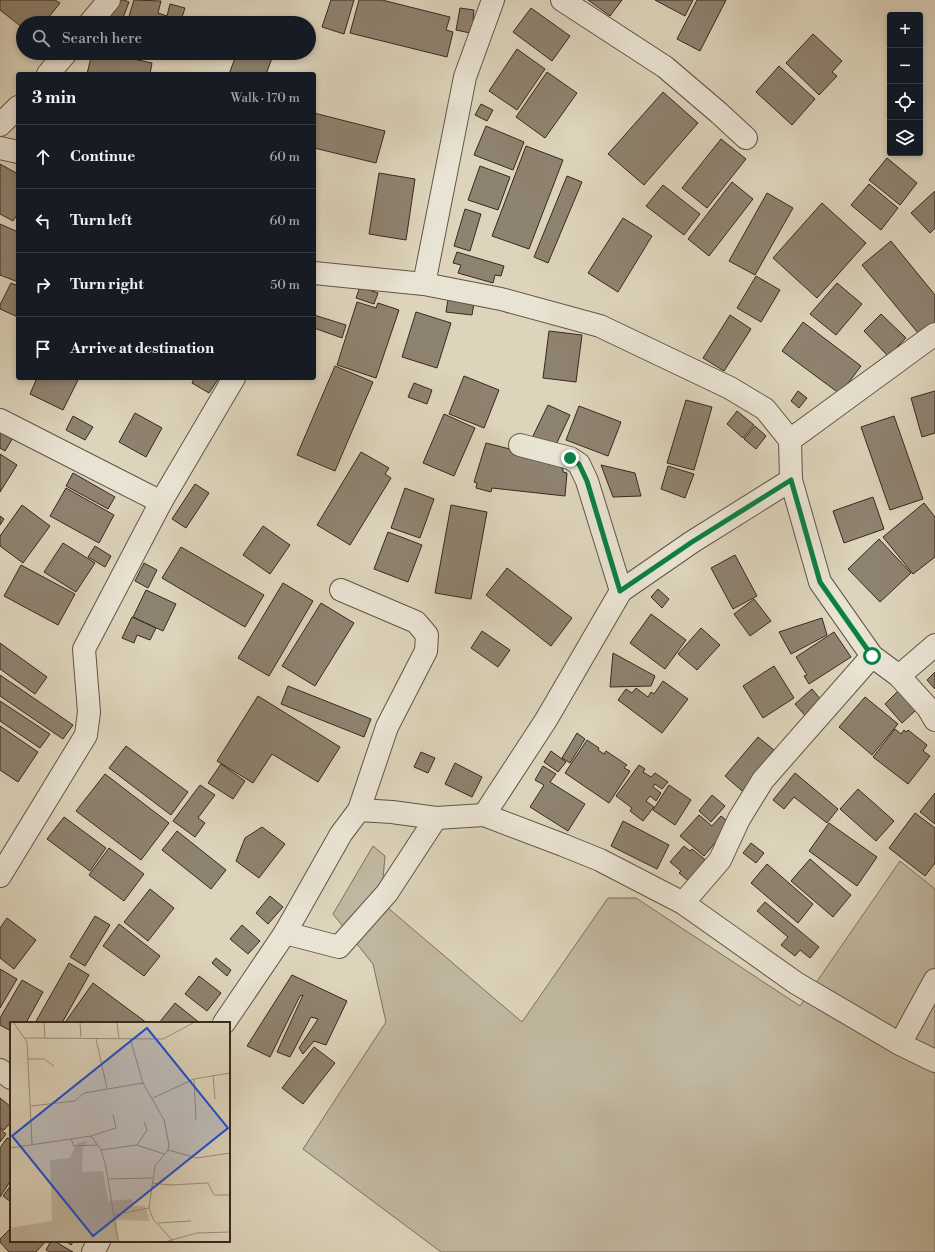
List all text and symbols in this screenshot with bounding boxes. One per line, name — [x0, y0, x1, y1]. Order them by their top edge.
map controls — [887, 12, 923, 156]
button: + — [887, 12, 923, 48]
search box — [16, 16, 316, 60]
icon: search — [30, 27, 52, 49]
text: Search here — [62, 29, 142, 48]
button: − — [887, 48, 923, 84]
button: locate — [887, 84, 923, 120]
text: 3 min — [32, 87, 76, 109]
text: Walk · 170 m — [230, 90, 300, 106]
button: layers — [887, 120, 923, 156]
icon: ahead — [32, 146, 54, 168]
text: Continue — [70, 147, 135, 166]
text: 60 m — [269, 149, 300, 165]
icon: left — [32, 210, 54, 232]
text: Turn left — [70, 211, 132, 230]
text: 60 m — [269, 213, 300, 229]
icon: right — [32, 274, 54, 296]
text: Turn right — [70, 275, 144, 294]
text: 50 m — [270, 277, 300, 293]
icon: arrive — [32, 338, 54, 360]
text: Arrive at destination — [70, 339, 214, 358]
route end — [561, 449, 579, 467]
route start — [863, 647, 881, 665]
inset map — [10, 1022, 230, 1242]

